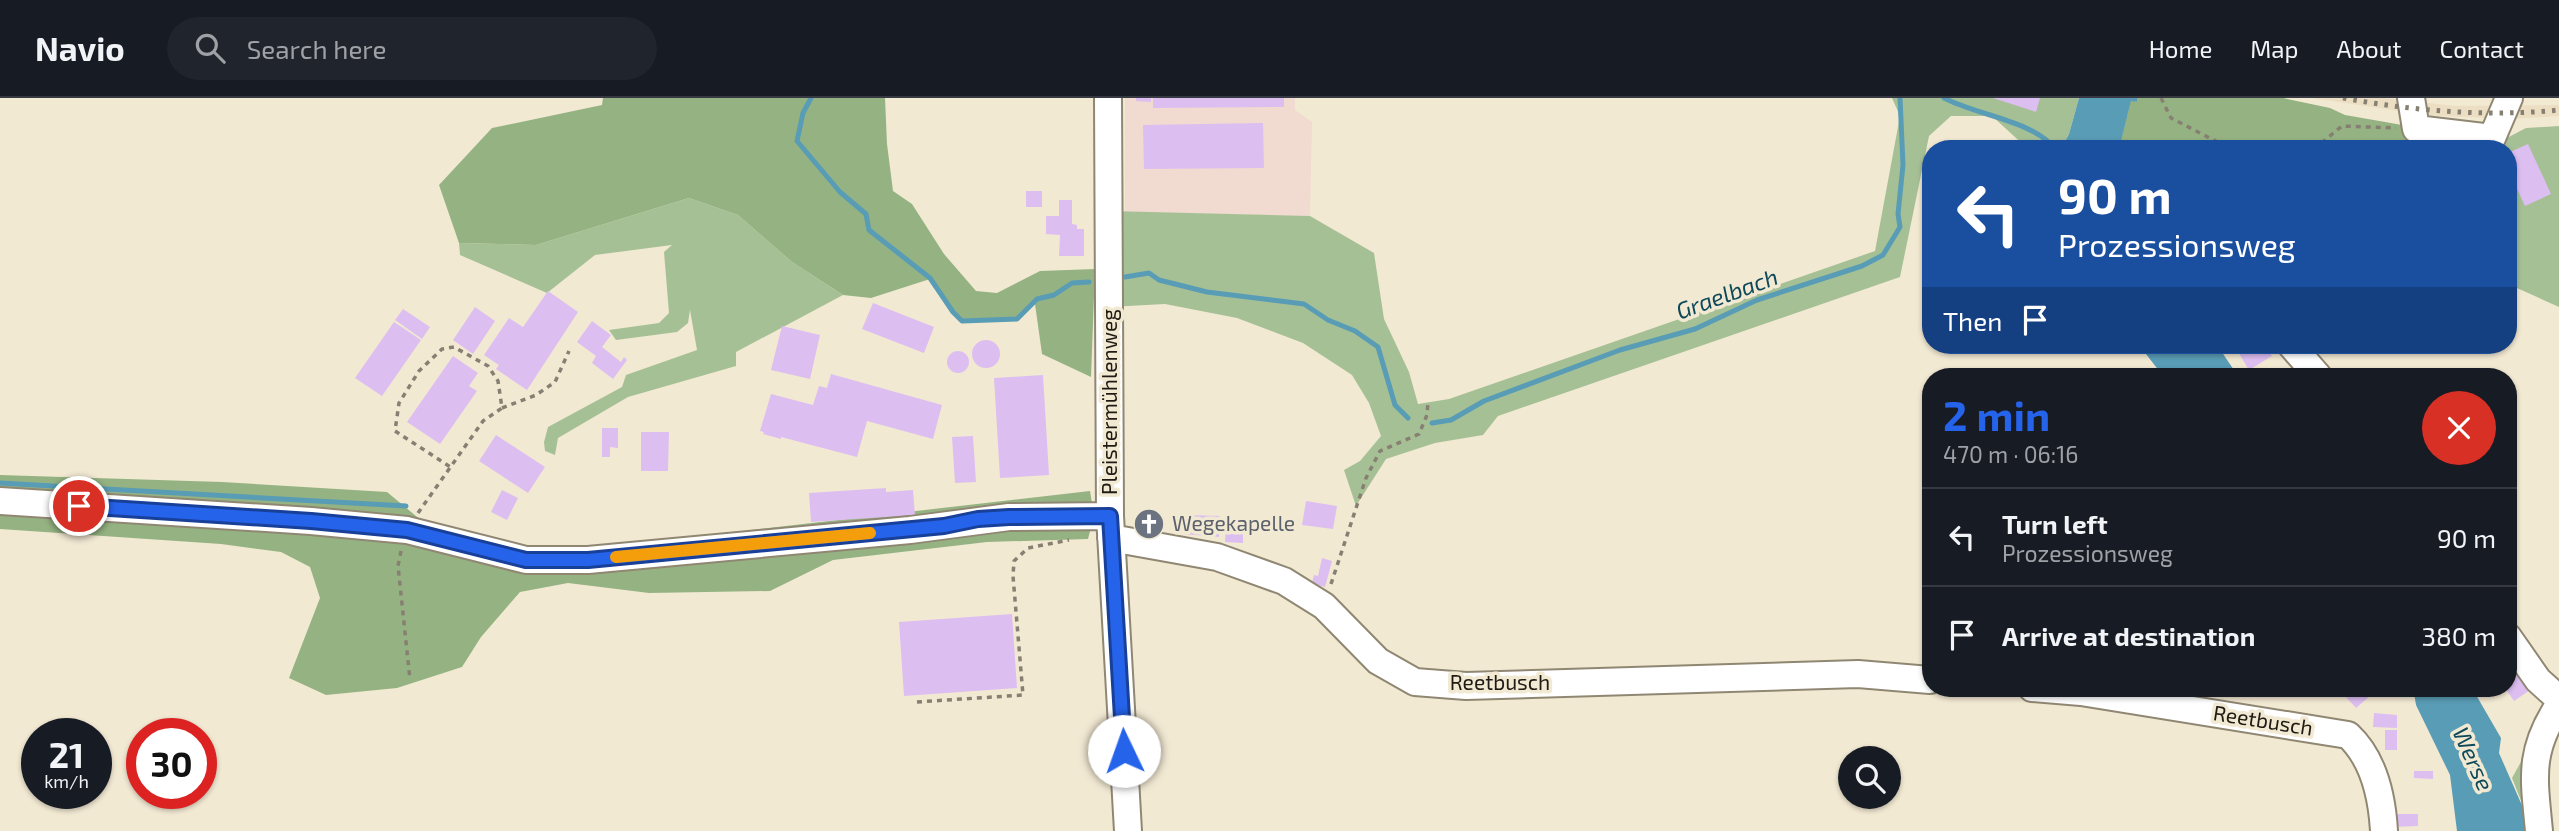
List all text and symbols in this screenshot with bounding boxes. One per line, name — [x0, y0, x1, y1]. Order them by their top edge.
search box — [167, 17, 657, 80]
text: Navio — [35, 28, 125, 68]
icon: search — [191, 29, 229, 67]
text: Search here — [247, 33, 386, 64]
text: Home — [2149, 34, 2212, 63]
text: Map — [2250, 34, 2298, 63]
text: About — [2336, 34, 2402, 63]
text: Contact — [2440, 34, 2524, 63]
text: 90 m — [2058, 165, 2172, 224]
icon: left — [1943, 168, 2034, 259]
text: Prozessionsweg — [2058, 225, 2296, 263]
water label: Graelbach — [1672, 262, 1781, 324]
icon: arrive — [2016, 301, 2054, 339]
text: Then — [1943, 305, 2002, 336]
street label: Pleistermühlenweg — [1096, 309, 1121, 495]
text: 2 min — [1943, 389, 2050, 439]
button: close — [2422, 391, 2496, 465]
text: 470 m · 06:16 — [1943, 440, 2079, 468]
pin — [49, 476, 109, 536]
icon: arrive — [60, 487, 98, 525]
church icon: Wegekapelle — [1132, 507, 1166, 541]
text: Turn left — [2002, 508, 2108, 539]
place label: Wegekapelle — [1172, 510, 1295, 535]
icon: left — [1943, 518, 1981, 556]
text: 90 m — [2437, 522, 2496, 553]
text: Prozessionsweg — [2002, 539, 2173, 567]
icon: arrive — [1943, 616, 1981, 654]
text: Arrive at destination — [2002, 620, 2255, 651]
text: 380 m — [2422, 620, 2496, 651]
street label: Reetbusch — [1450, 669, 1550, 694]
street label: Reetbusch — [2212, 699, 2315, 740]
position arrow — [1087, 714, 1161, 788]
speed limit sign: 30 — [126, 718, 217, 809]
water label: Werse — [2448, 722, 2500, 795]
text: 21 — [49, 733, 84, 775]
map controls — [1838, 746, 1901, 809]
button: search — [1838, 746, 1901, 809]
text: km/h — [44, 770, 89, 792]

